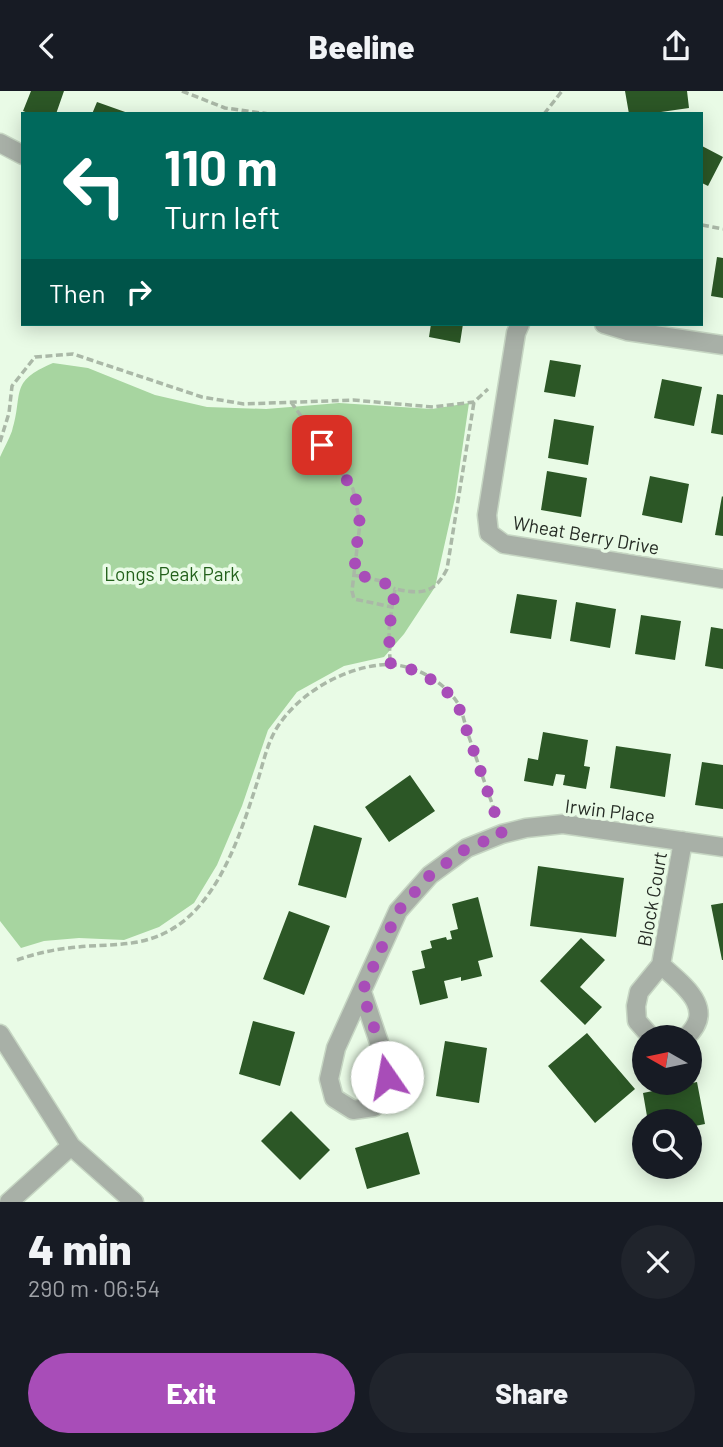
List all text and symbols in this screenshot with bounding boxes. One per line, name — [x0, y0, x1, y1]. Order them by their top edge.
icon: back — [28, 27, 66, 65]
text: Beeline — [308, 27, 415, 65]
icon: share — [657, 27, 695, 65]
text: 110 m — [164, 137, 278, 196]
icon: left — [49, 140, 140, 231]
text: Turn left — [164, 197, 281, 235]
icon: right — [120, 273, 158, 311]
text: Then — [49, 277, 106, 308]
pin — [292, 415, 352, 475]
icon: arrive — [303, 426, 341, 464]
street label: Wheat Berry Drive — [511, 510, 661, 559]
park label: Longs Peak Park — [104, 562, 240, 585]
street label: Irwin Place — [564, 794, 656, 827]
street label: Block Court — [632, 850, 671, 948]
north arrow — [632, 1025, 702, 1095]
map controls — [632, 1025, 702, 1179]
position arrow — [350, 1040, 424, 1114]
button: search — [632, 1109, 702, 1179]
text: 4 min — [28, 1223, 132, 1273]
button: close — [621, 1225, 695, 1299]
text: 290 m · 06:54 — [28, 1274, 160, 1302]
button: Exit — [28, 1353, 355, 1433]
button: Share — [369, 1353, 695, 1433]

